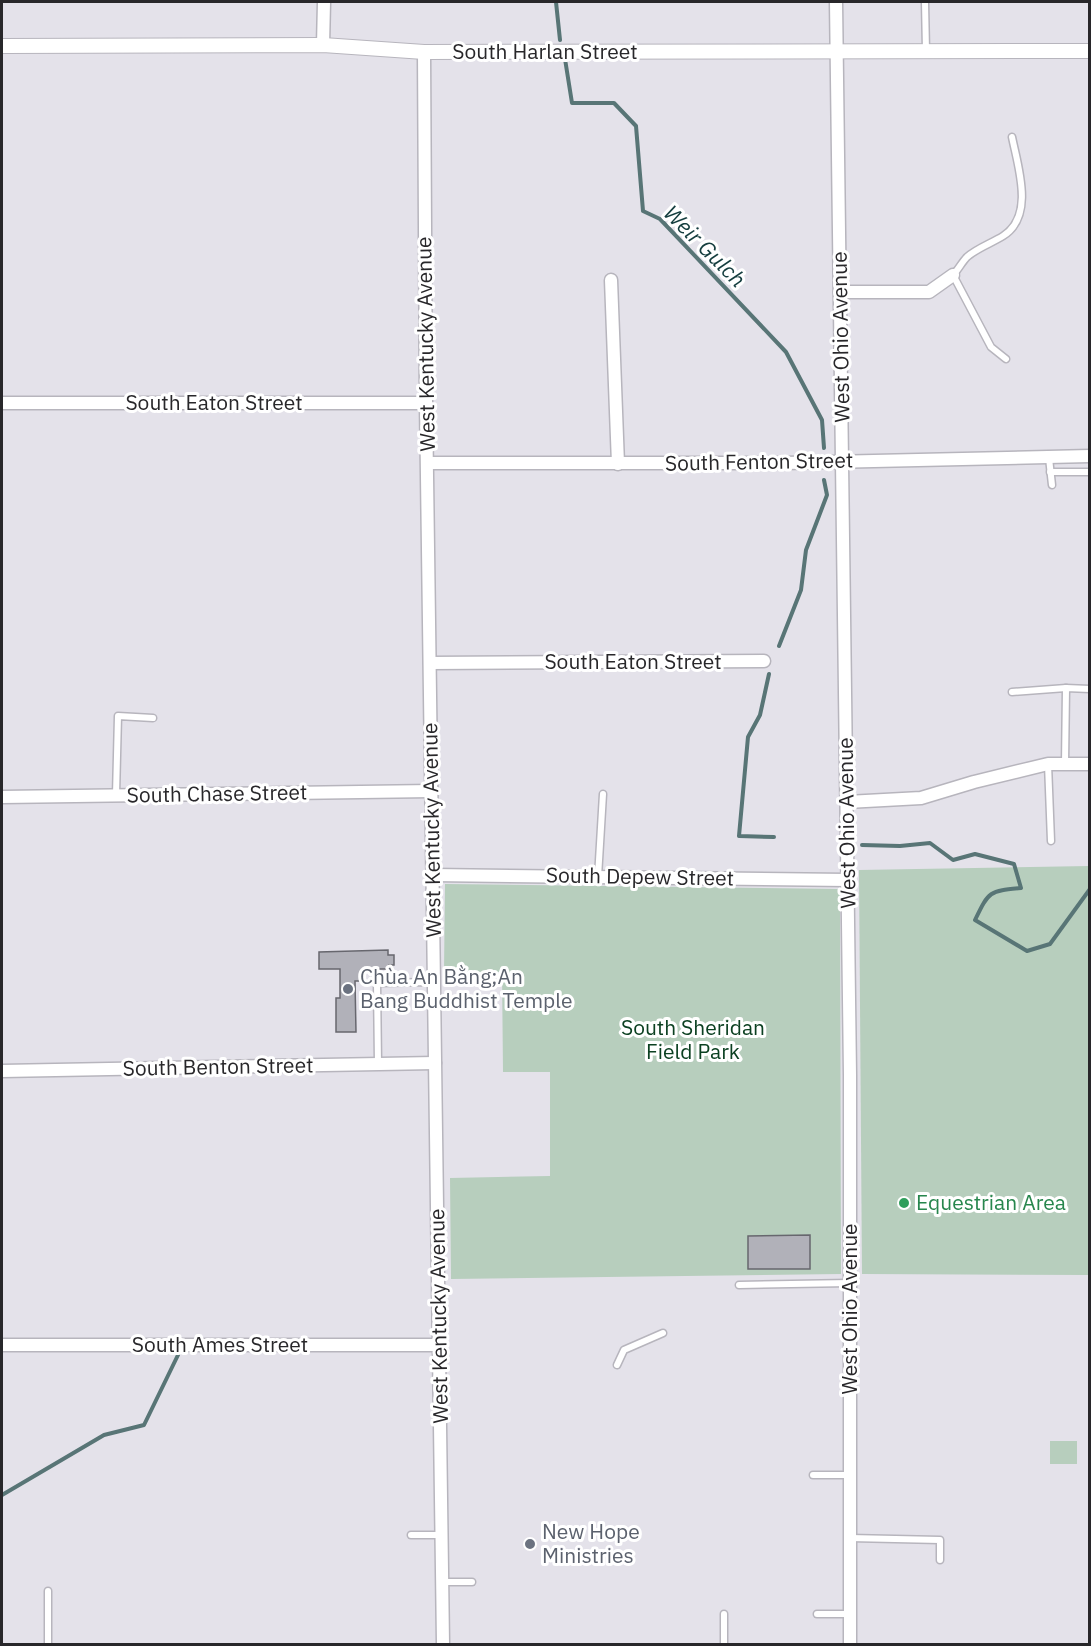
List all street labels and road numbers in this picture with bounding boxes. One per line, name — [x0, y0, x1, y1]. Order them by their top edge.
street label: South Harlan Street — [452, 37, 638, 65]
street label: West Kentucky Avenue — [409, 236, 441, 452]
street label: West Ohio Avenue — [825, 251, 855, 423]
street label: South Eaton Street — [125, 388, 303, 416]
street label: South Fenton Street — [665, 445, 853, 477]
street label: South Eaton Street — [544, 647, 722, 675]
street label: West Kentucky Avenue — [415, 722, 447, 938]
street label: West Ohio Avenue — [831, 737, 861, 909]
street label: South Chase Street — [126, 777, 308, 809]
street label: South Depew Street — [546, 860, 734, 892]
street label: South Benton Street — [122, 1050, 314, 1082]
street label: West Kentucky Avenue — [422, 1208, 454, 1424]
street label: West Ohio Avenue — [835, 1223, 863, 1395]
street label: South Ames Street — [132, 1330, 308, 1358]

